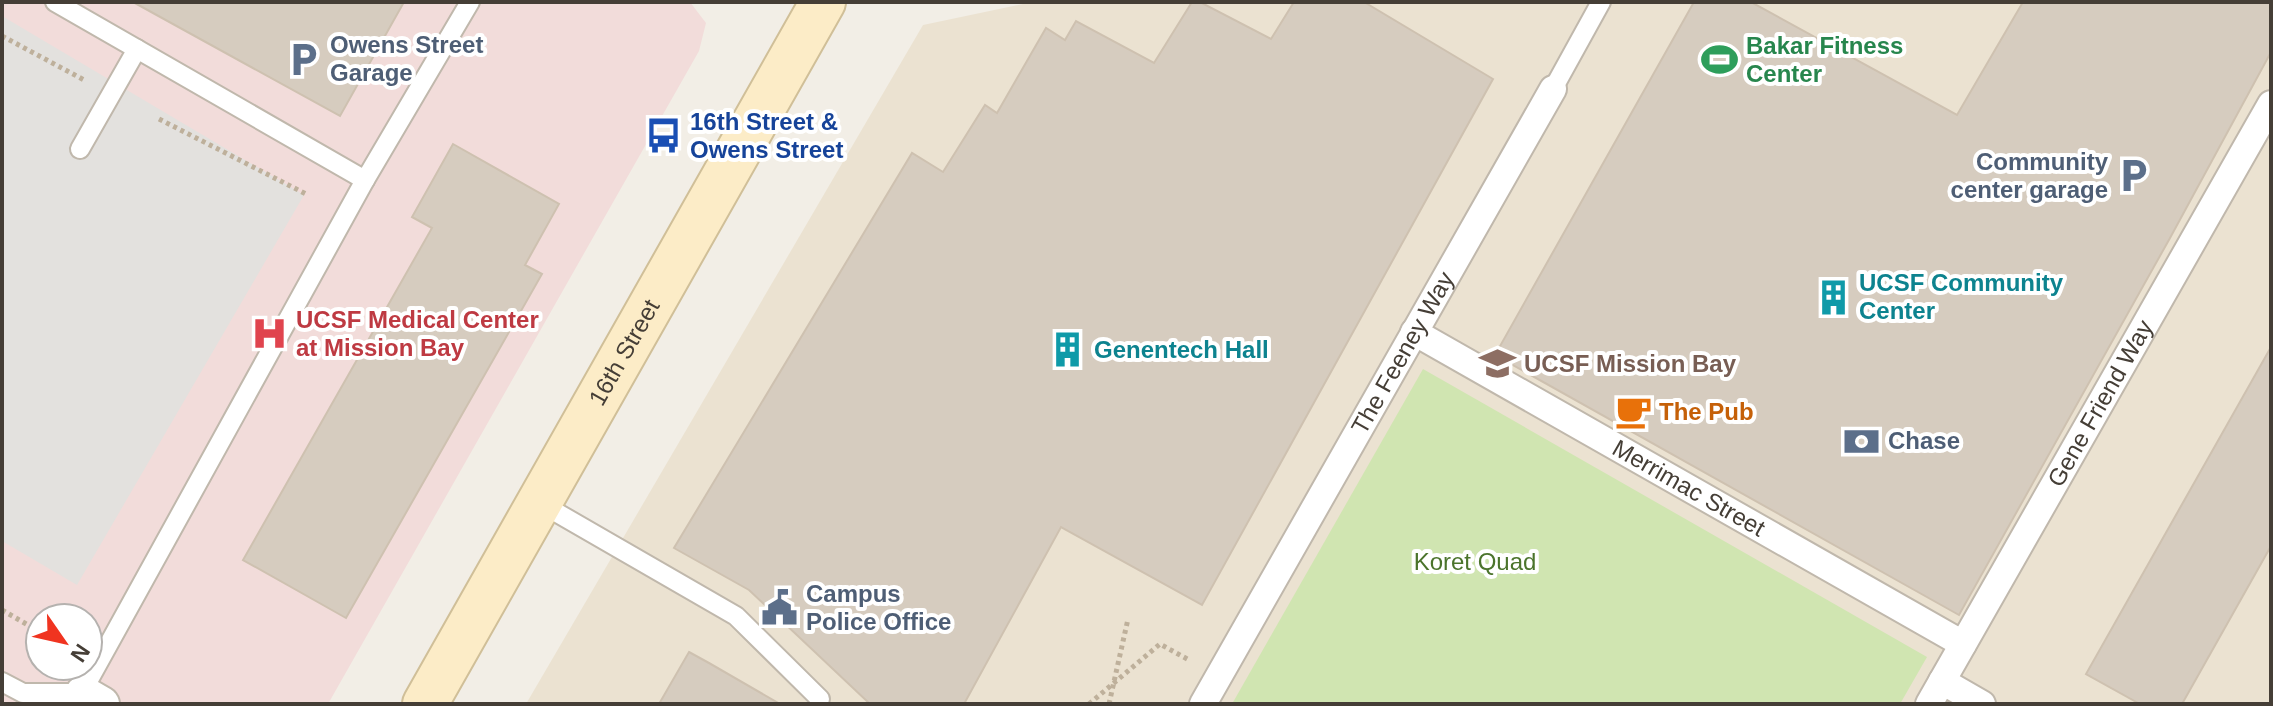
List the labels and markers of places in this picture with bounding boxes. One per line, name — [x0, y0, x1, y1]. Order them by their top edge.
place label: Owens Street Garage — [330, 31, 483, 86]
place label: Bakar Fitness Center — [1746, 32, 1903, 87]
parking icon: Owens Street Garage — [285, 40, 323, 78]
sports icon: Bakar Fitness Center — [1701, 41, 1739, 79]
place label: 16th Street & Owens Street — [690, 108, 843, 163]
bus stop icon: 16th Street & Owens Street — [645, 117, 683, 155]
place label: Community center garage — [1951, 148, 2109, 203]
parking icon: Community center garage — [2115, 157, 2153, 195]
place label: UCSF Community Center — [1859, 269, 2064, 324]
building icon: UCSF Community Center — [1814, 278, 1852, 316]
place label: UCSF Medical Center at Mission Bay — [296, 306, 539, 361]
hospital icon: UCSF Medical Center at Mission Bay — [251, 315, 289, 353]
building icon: Genentech Hall — [1049, 331, 1087, 369]
place label: Genentech Hall — [1094, 336, 1269, 363]
school or university icon: UCSF Mission Bay — [1479, 345, 1517, 383]
place label: UCSF Mission Bay — [1524, 350, 1737, 377]
cafe icon: The Pub — [1614, 393, 1652, 431]
place label: The Pub — [1659, 398, 1754, 425]
bank icon: Chase — [1843, 422, 1881, 460]
place label: Chase — [1888, 427, 1960, 454]
place label: Campus Police Office — [806, 580, 951, 635]
public building icon: Campus Police Office — [761, 589, 799, 627]

